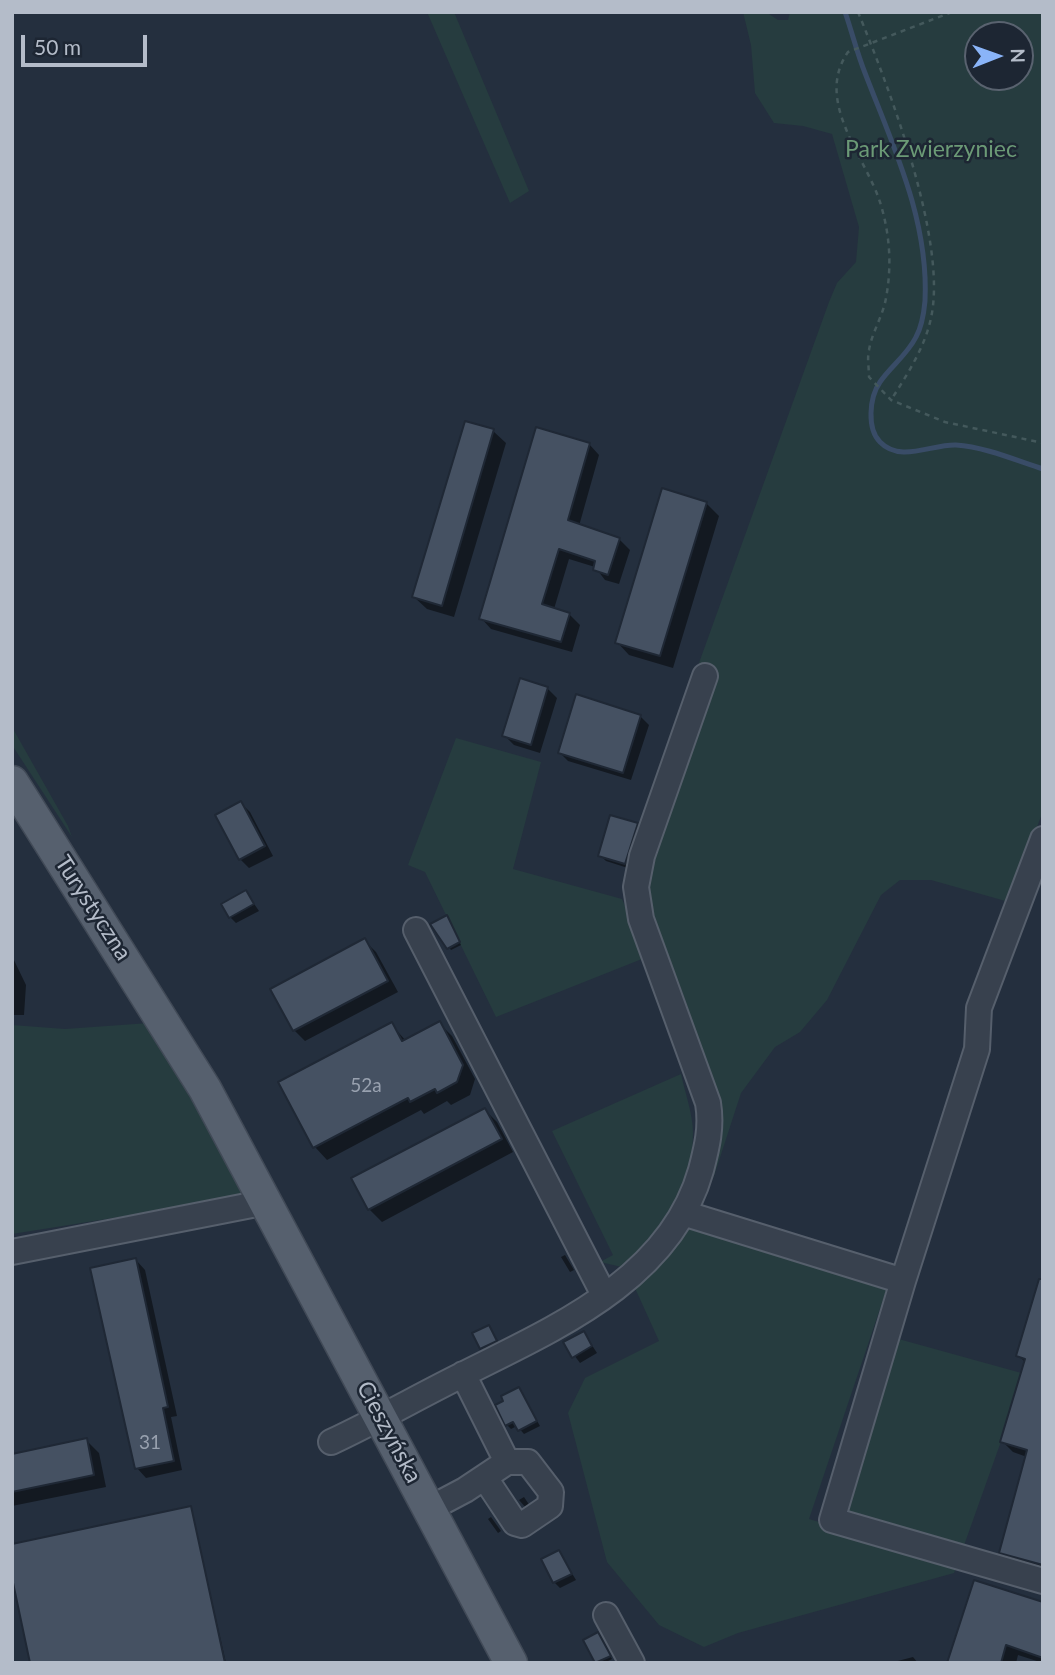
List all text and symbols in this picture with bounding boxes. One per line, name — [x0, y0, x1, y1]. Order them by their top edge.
scale bar — [24, 21, 150, 65]
north arrow — [964, 21, 1034, 91]
text: 50 m — [34, 34, 81, 59]
text: N — [1007, 48, 1030, 63]
park label: Park Zwierzyniec — [845, 136, 1017, 164]
street label: Turystyczna — [49, 850, 137, 966]
house number: 52a — [350, 1075, 382, 1097]
street label: Cieszyńska — [351, 1376, 427, 1488]
house number: 31 — [139, 1432, 161, 1454]

